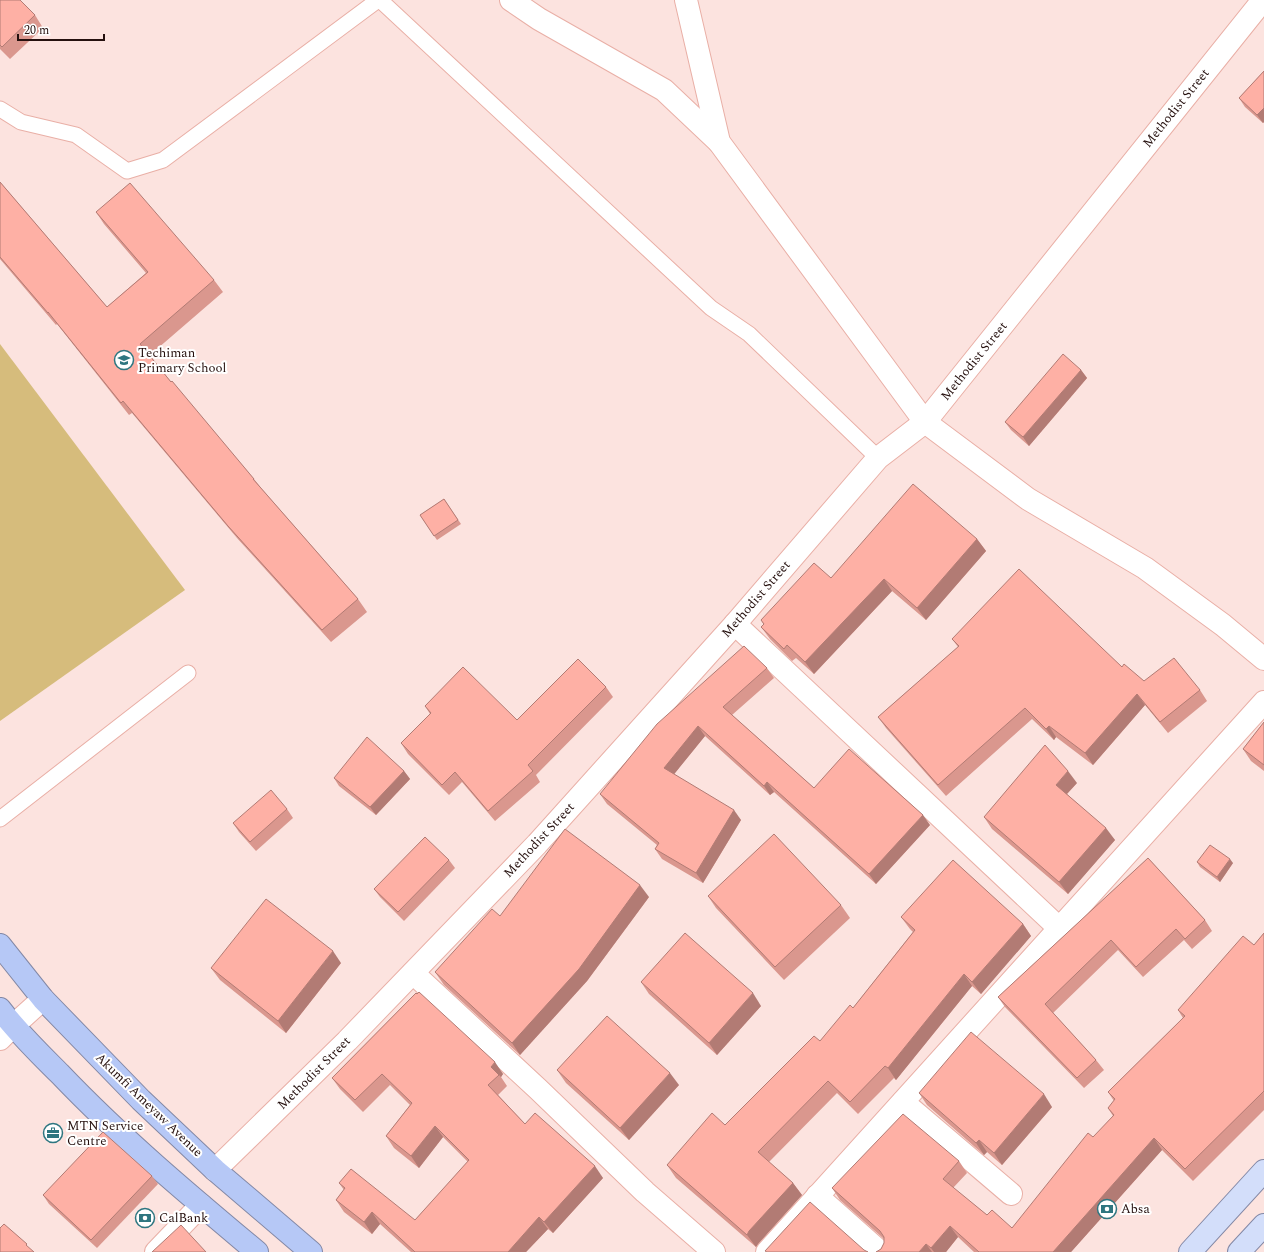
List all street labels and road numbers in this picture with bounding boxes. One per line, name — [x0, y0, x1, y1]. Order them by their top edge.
street label: Methodist Street — [1138, 64, 1214, 152]
street label: Methodist Street — [936, 317, 1012, 405]
street label: Methodist Street — [717, 556, 796, 642]
street label: Methodist Street — [499, 797, 580, 882]
street label: Methodist Street — [273, 1031, 356, 1114]
street label: Akumfi Ameyaw Avenue — [91, 1048, 207, 1162]

